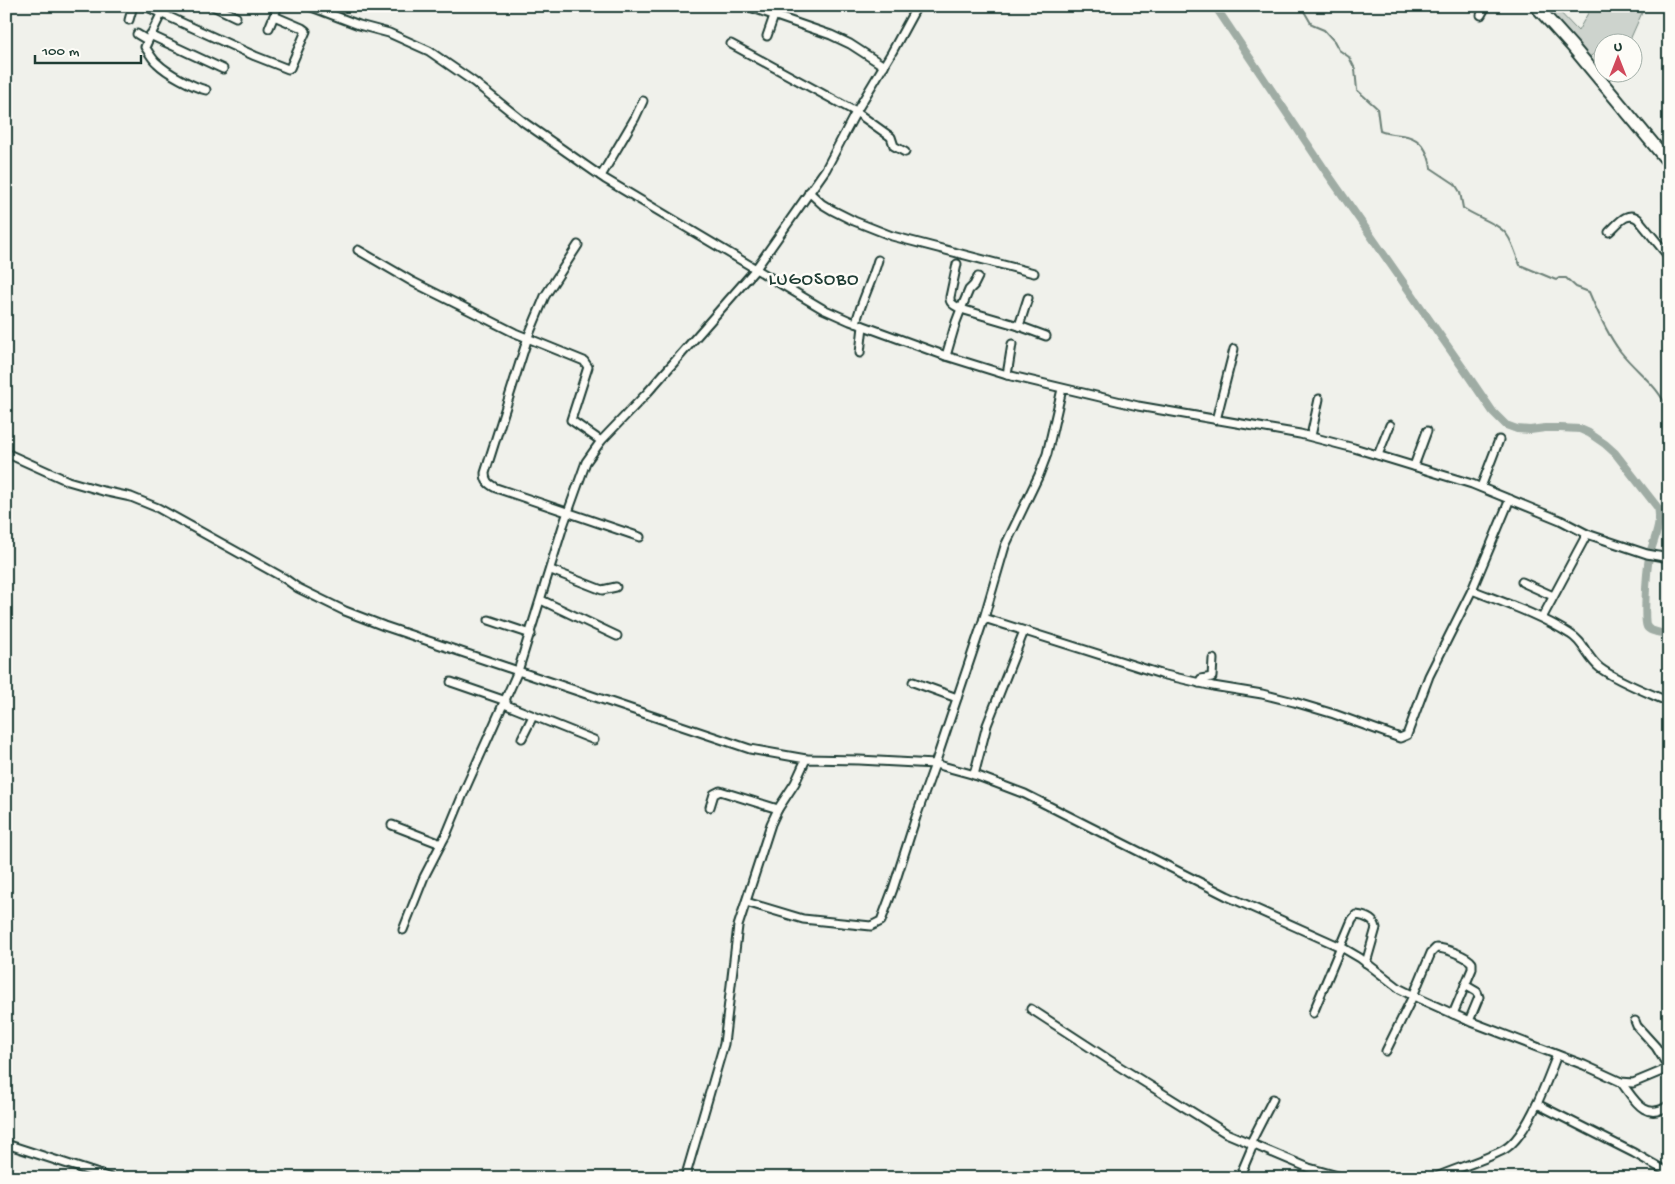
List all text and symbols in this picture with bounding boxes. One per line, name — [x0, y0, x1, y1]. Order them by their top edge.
scale bar — [35, 32, 141, 64]
north arrow — [1592, 32, 1642, 82]
text: U — [1614, 39, 1622, 56]
text: 100 m — [41, 43, 80, 61]
district label: LUGOSOBO — [769, 269, 859, 292]

